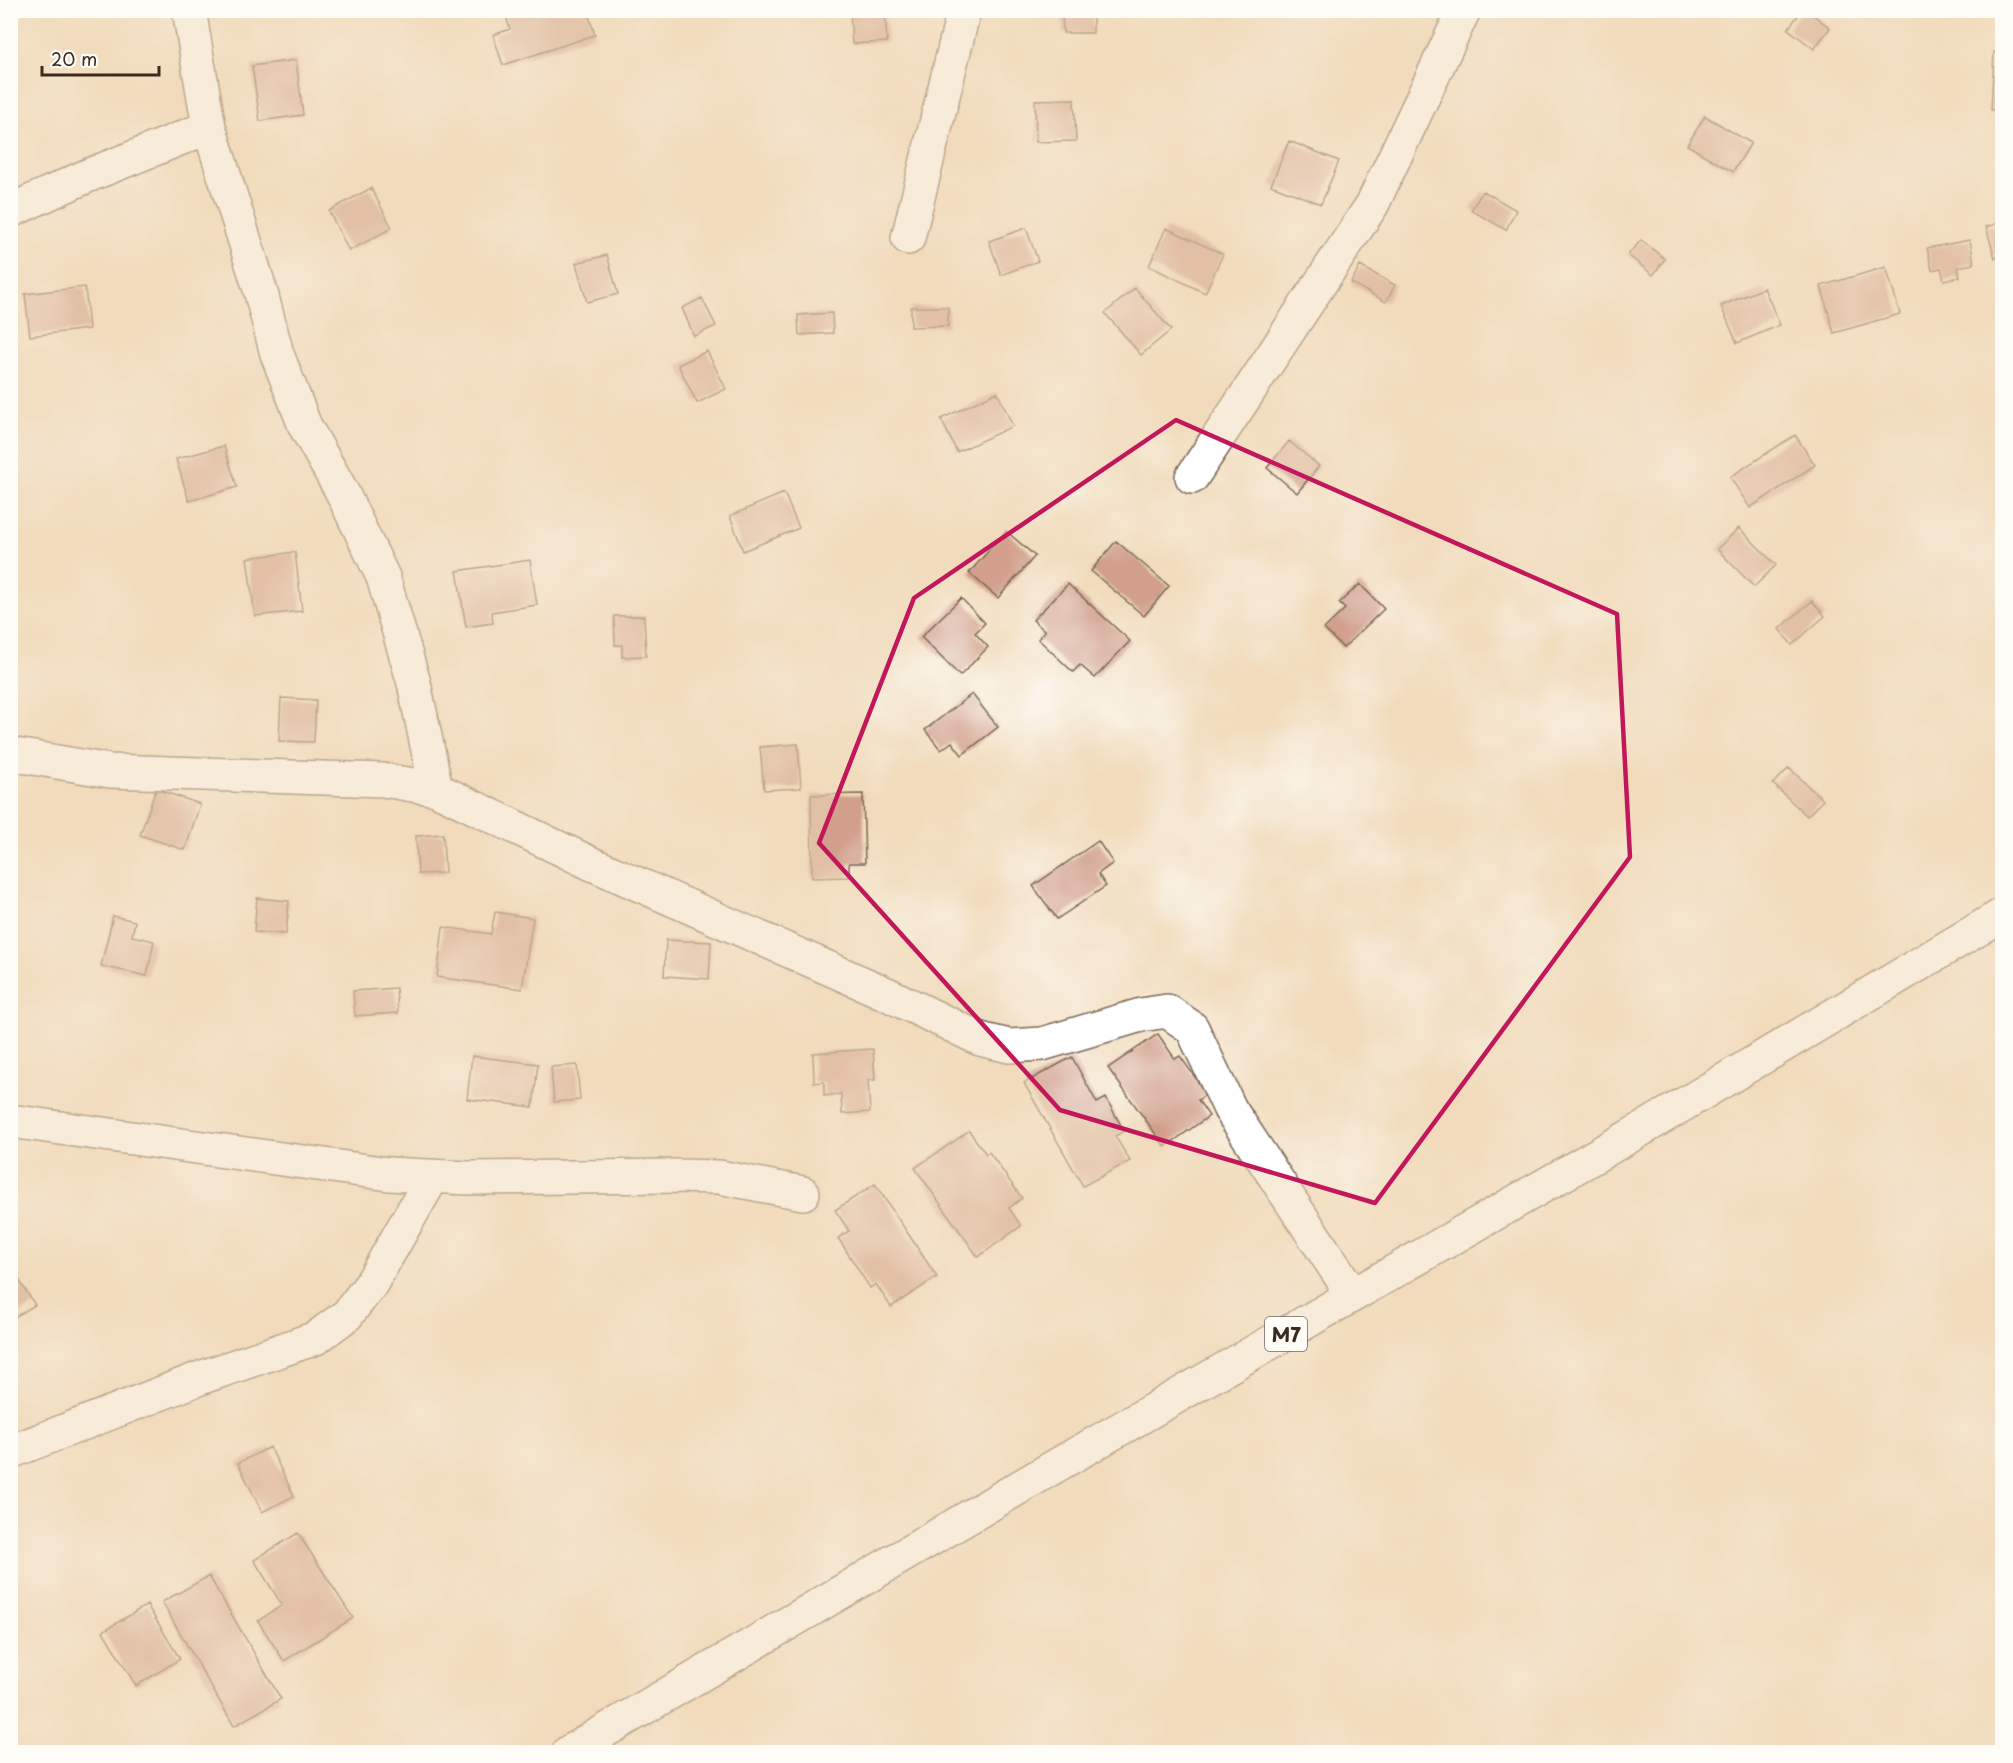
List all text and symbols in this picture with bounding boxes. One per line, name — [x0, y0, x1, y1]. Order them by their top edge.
scale bar — [42, 39, 159, 77]
text: 20 m — [51, 45, 97, 72]
road number: M7 — [1265, 1317, 1307, 1351]

